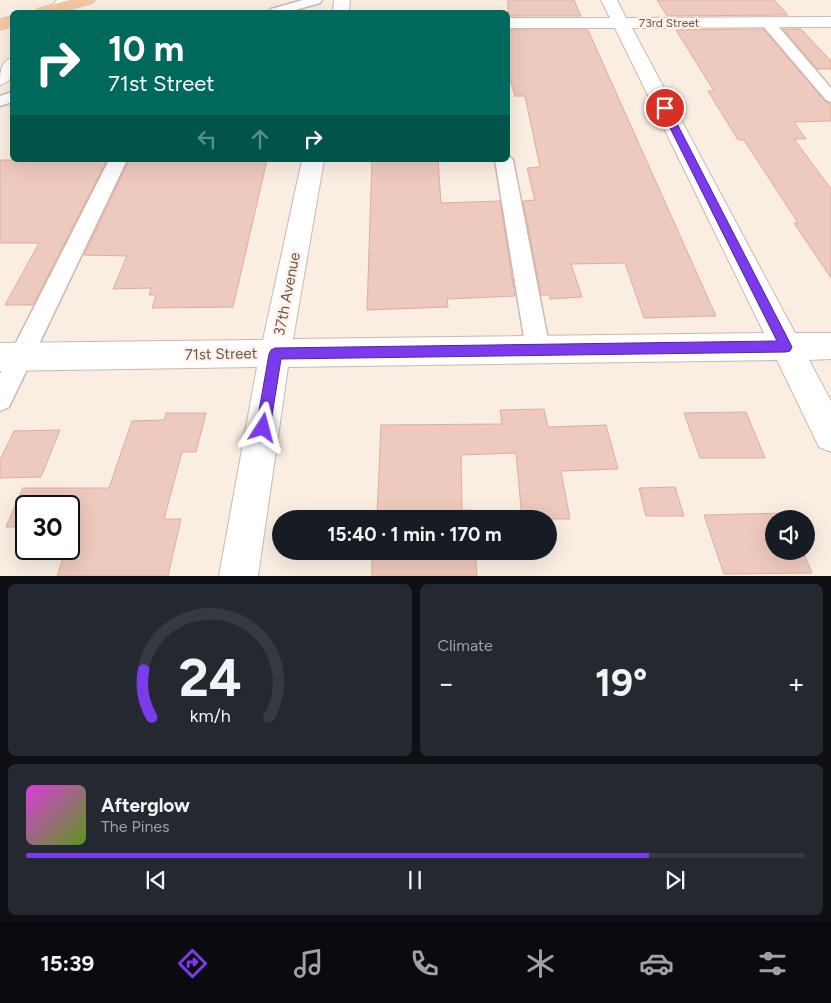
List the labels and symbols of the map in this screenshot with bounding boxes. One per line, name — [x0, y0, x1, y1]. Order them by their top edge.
street label: 73rd Street — [639, 16, 700, 30]
pin — [644, 87, 686, 129]
street label: 37th Avenue — [270, 251, 304, 337]
street label: 71st Street — [185, 344, 258, 364]
position arrow — [236, 401, 288, 453]
speed limit sign: 30 — [15, 495, 80, 560]

